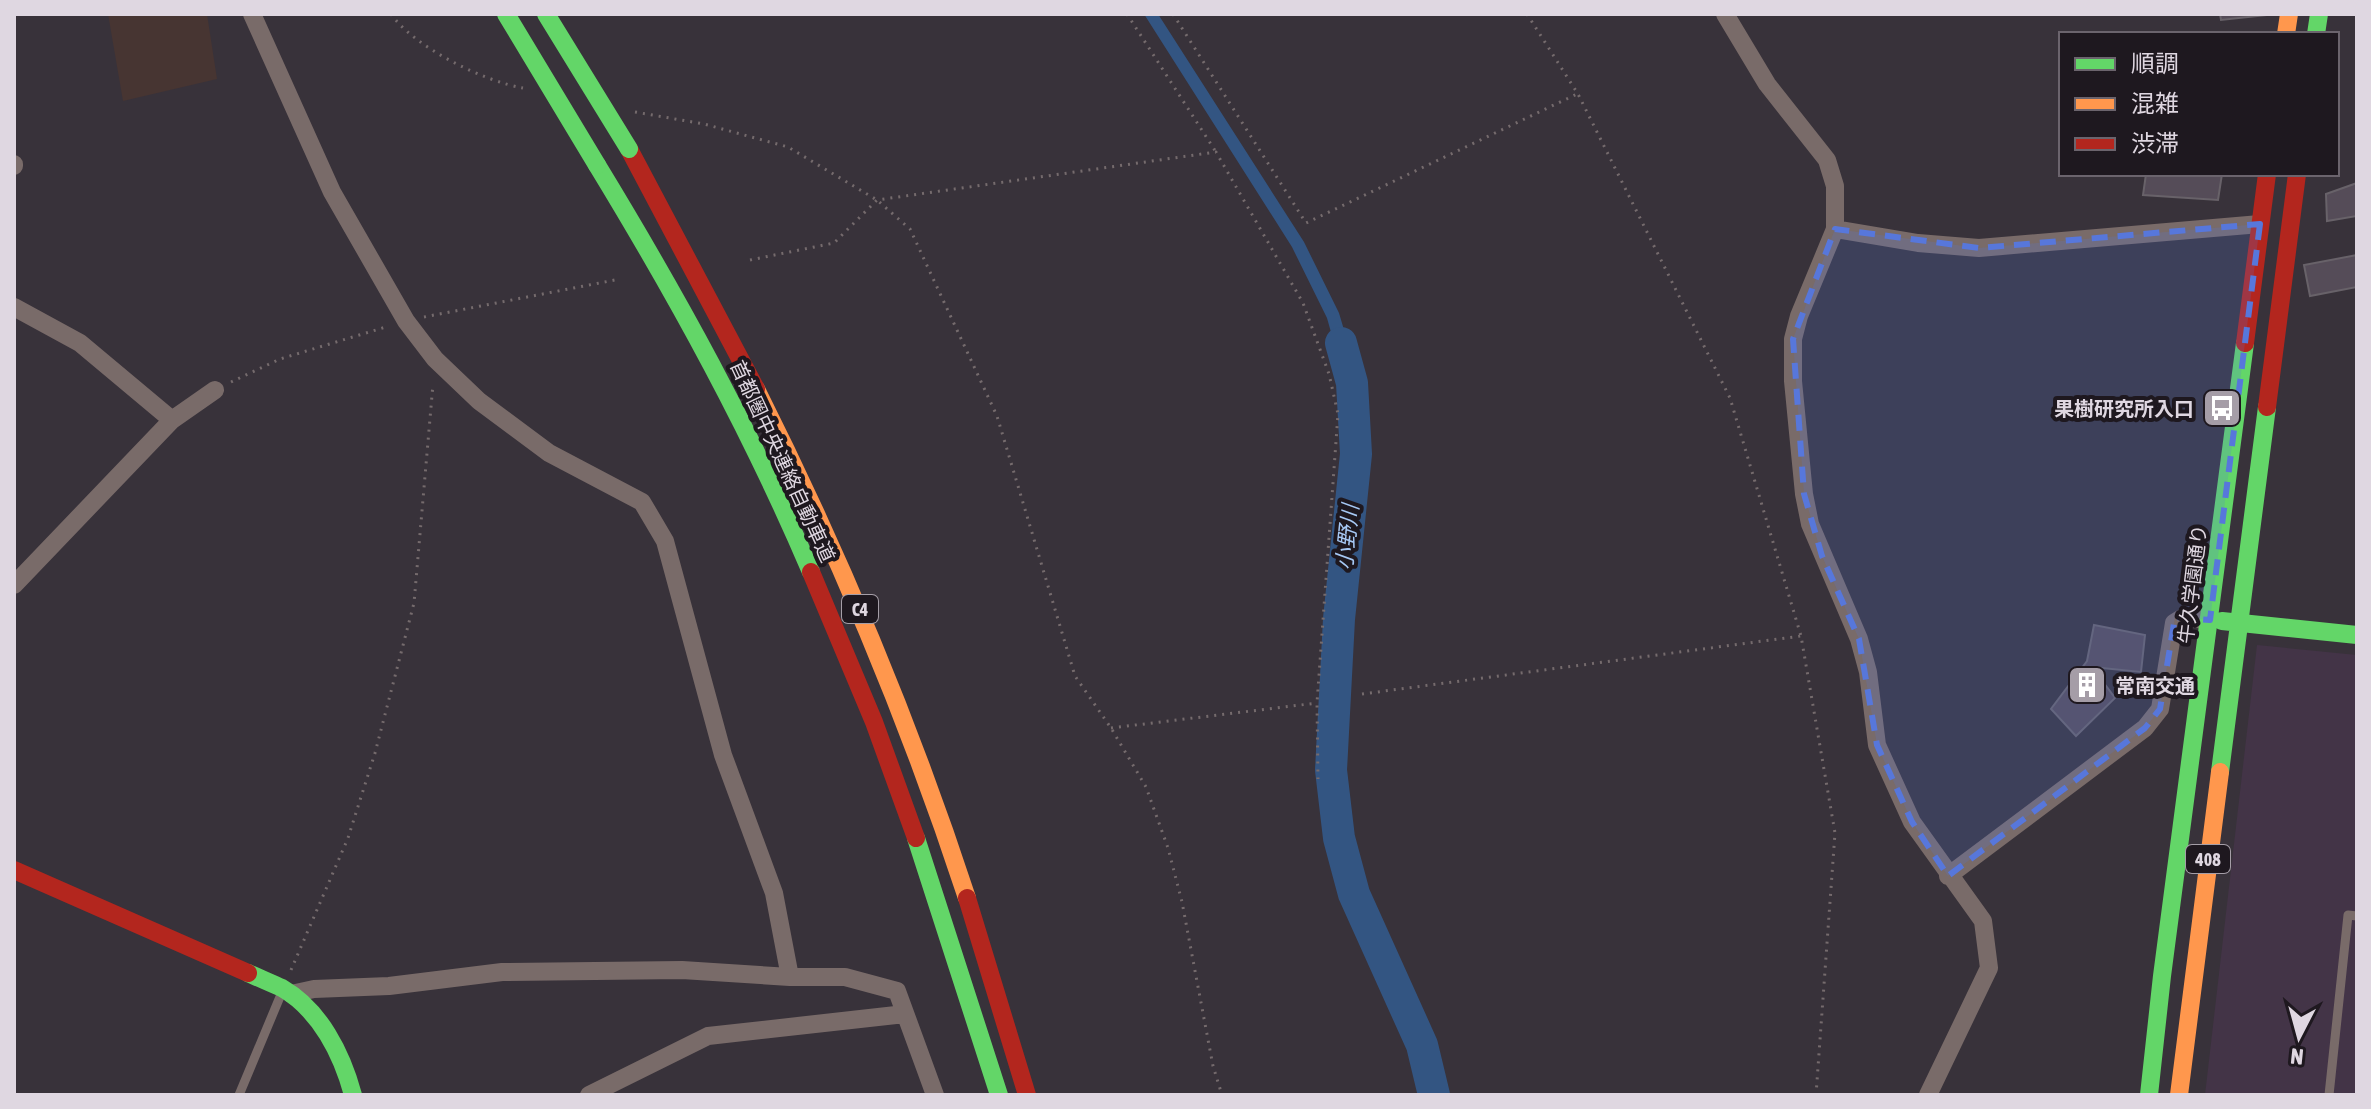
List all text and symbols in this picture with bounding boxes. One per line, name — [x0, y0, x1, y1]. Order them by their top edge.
legend — [2059, 32, 2339, 176]
text: 順調 — [2131, 50, 2179, 77]
text: 混雑 — [2131, 90, 2179, 117]
text: 渋滞 — [2131, 130, 2179, 157]
street label: 首都圏中央連絡自動車道 — [726, 356, 840, 566]
bus stop icon: 果樹研究所入口 — [2201, 387, 2243, 429]
place label: 果樹研究所入口 — [2054, 397, 2194, 420]
water label: 小野川 — [1331, 501, 1364, 571]
street label: 牛久学園通り — [2173, 523, 2211, 645]
road number: C4 — [842, 595, 878, 623]
building icon: 常南交通 — [2066, 664, 2108, 706]
place label: 常南交通 — [2115, 674, 2195, 697]
road number: 408 — [2186, 845, 2230, 873]
north arrow — [2259, 997, 2339, 1077]
text: N — [2289, 1043, 2305, 1070]

